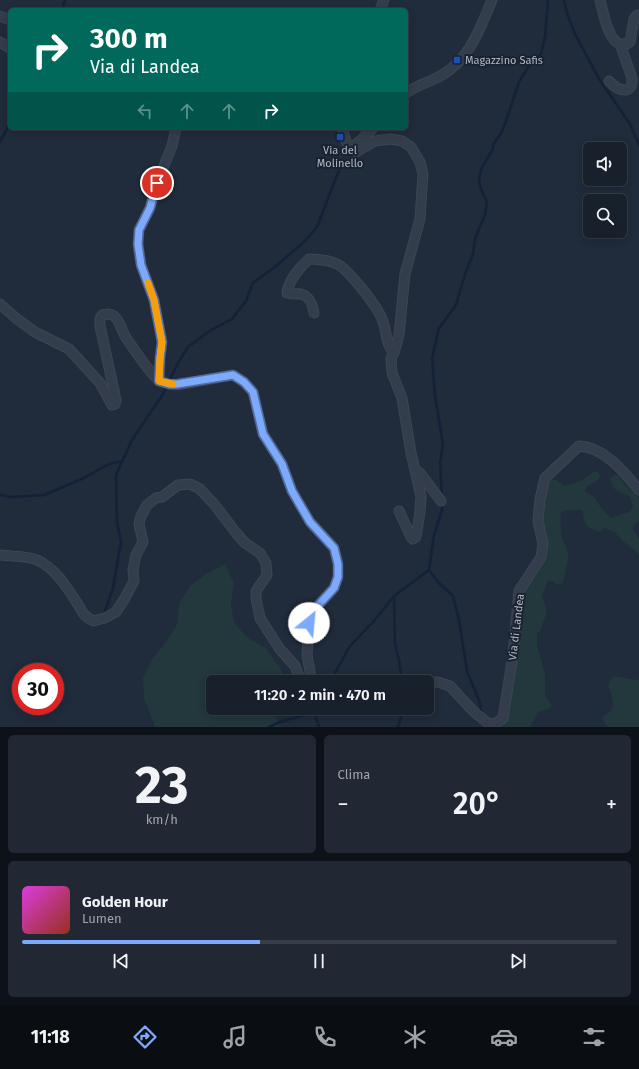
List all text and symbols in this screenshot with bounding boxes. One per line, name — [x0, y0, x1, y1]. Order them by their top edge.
text: 300 m — [90, 22, 168, 55]
icon: right — [24, 24, 76, 76]
place label: Magazzino Safis — [465, 54, 543, 67]
marker: Magazzino Safis — [452, 55, 462, 65]
text: Via di Landea — [90, 56, 200, 78]
icon: left — [134, 100, 156, 122]
icon: ahead — [176, 100, 198, 122]
icon: ahead — [218, 100, 240, 122]
icon: right — [260, 100, 282, 122]
marker: Via del Molinello — [335, 132, 345, 142]
map controls — [583, 142, 627, 238]
button: sound — [583, 142, 627, 186]
place label: Via del Molinello — [317, 144, 363, 170]
pin — [140, 166, 174, 200]
icon: arrive — [146, 172, 168, 194]
button: search — [583, 194, 627, 238]
street label: Via di Landea — [506, 593, 527, 661]
position arrow — [288, 602, 330, 644]
speed limit sign: 30 — [12, 663, 64, 715]
text: 11:20 · 2 min · 470 m — [254, 686, 386, 704]
text: 23 — [135, 754, 189, 817]
text: Clima — [338, 767, 370, 782]
text: 20° — [453, 786, 501, 822]
text: − — [338, 791, 349, 818]
text: + — [606, 791, 617, 818]
text: km/h — [146, 812, 178, 827]
text: Golden Hour — [82, 893, 168, 911]
text: Lumen — [82, 911, 122, 926]
icon: previous — [110, 950, 132, 972]
icon: pause — [308, 950, 330, 972]
icon: next — [507, 950, 529, 972]
icon: directions — [131, 1023, 159, 1051]
icon: music — [221, 1023, 249, 1051]
icon: phone — [311, 1023, 339, 1051]
icon: climate — [401, 1023, 429, 1051]
icon: car — [490, 1023, 518, 1051]
icon: filters — [580, 1023, 608, 1051]
text: 11:18 — [31, 1026, 70, 1048]

